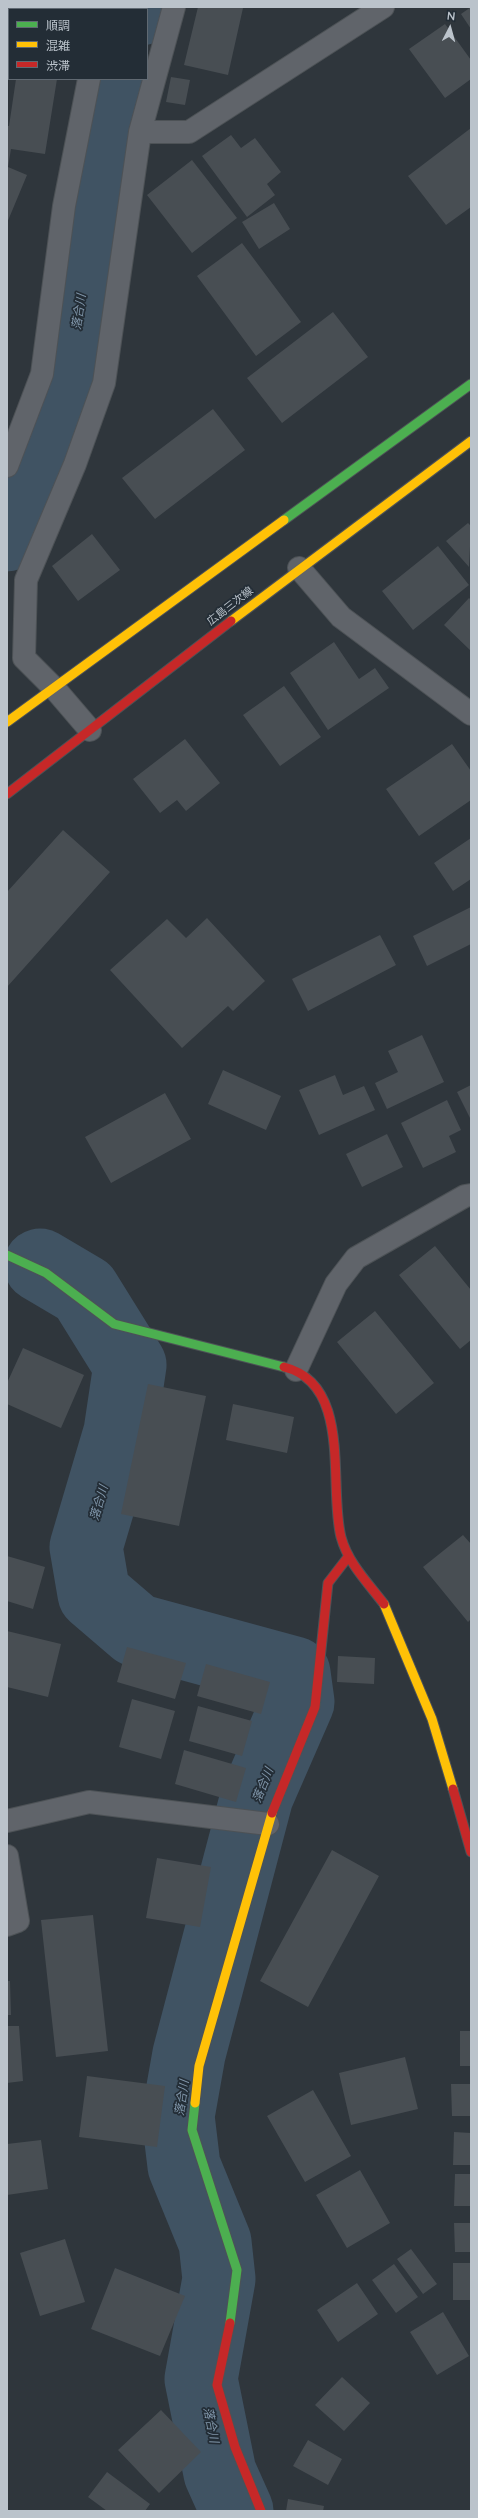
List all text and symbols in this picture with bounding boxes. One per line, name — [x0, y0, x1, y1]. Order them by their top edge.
legend — [8, 8, 148, 80]
north arrow — [430, 8, 470, 48]
text: N — [446, 9, 456, 22]
text: 順調 — [46, 18, 70, 33]
text: 混雑 — [46, 38, 70, 53]
text: 渋滞 — [46, 58, 70, 73]
water label: 落合川 — [69, 293, 89, 331]
street label: 広島三次線 — [204, 584, 256, 628]
water label: 落合川 — [87, 1484, 111, 1522]
water label: 落合川 — [250, 1766, 276, 1804]
water label: 落合川 — [172, 2079, 192, 2117]
water label: 落合川 — [200, 2406, 222, 2444]

